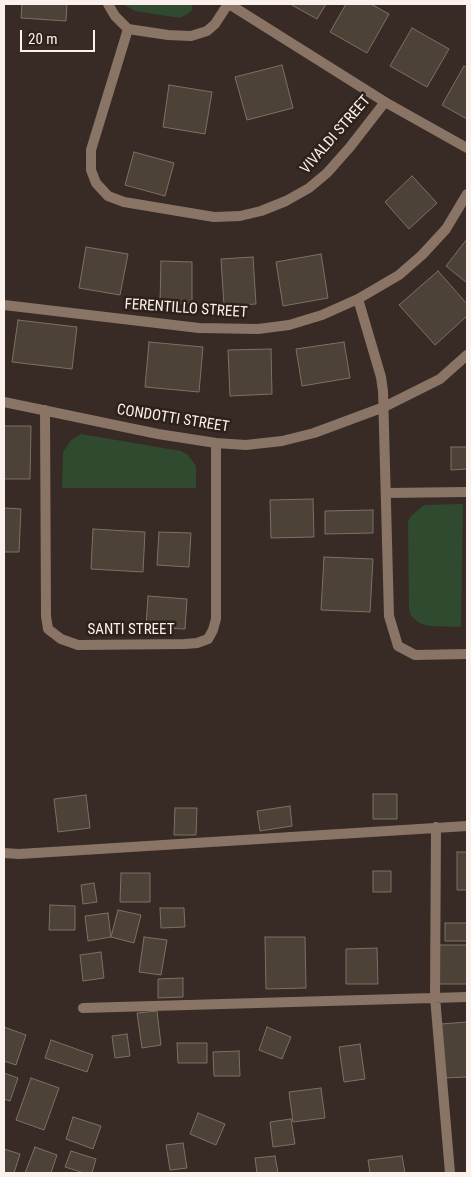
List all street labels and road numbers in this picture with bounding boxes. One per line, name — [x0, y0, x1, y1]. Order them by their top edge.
street label: VIVALDI STREET — [297, 92, 375, 178]
street label: FERENTILLO STREET — [124, 296, 248, 322]
street label: CONDOTTI STREET — [116, 401, 230, 437]
street label: SANTI STREET — [88, 621, 174, 639]

